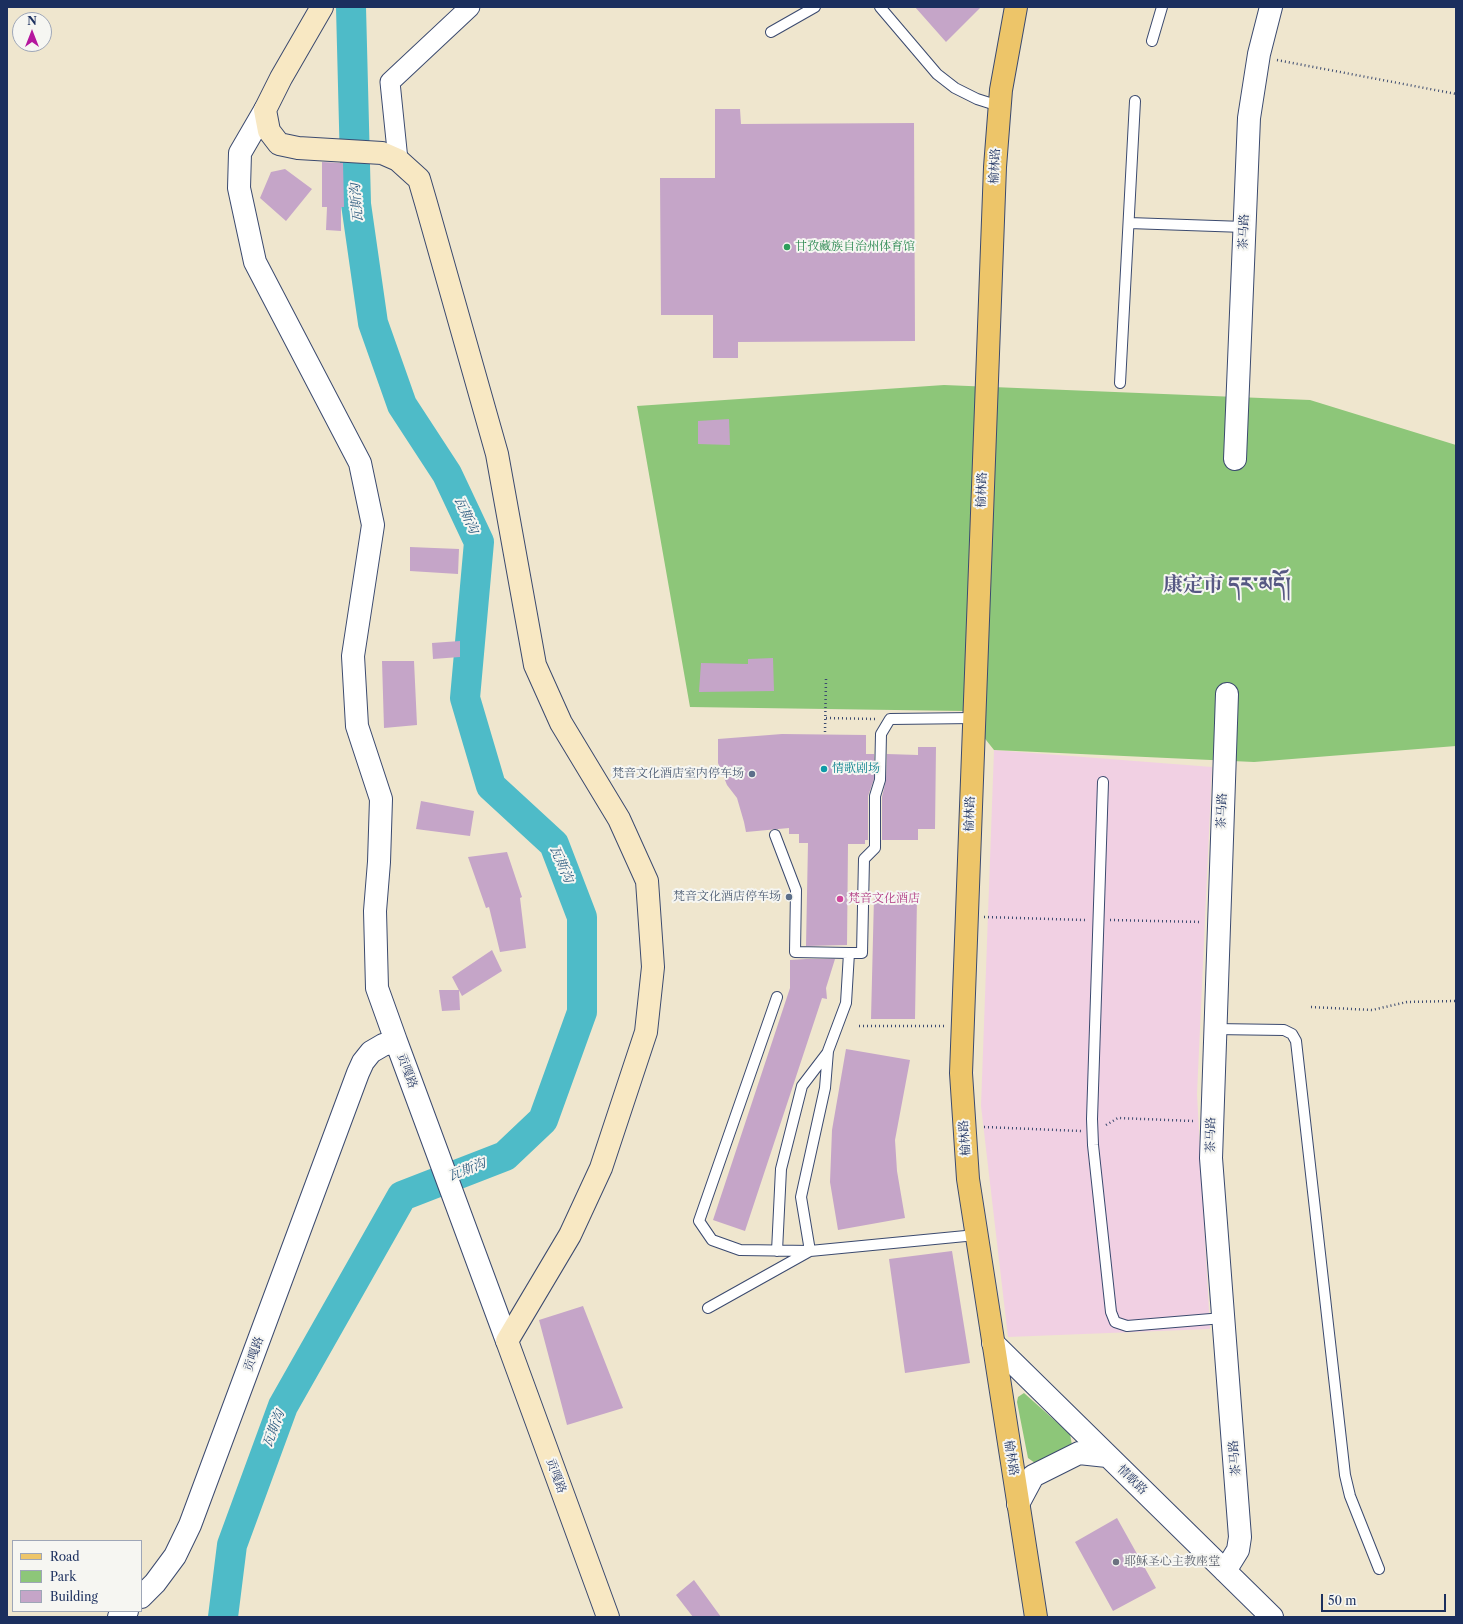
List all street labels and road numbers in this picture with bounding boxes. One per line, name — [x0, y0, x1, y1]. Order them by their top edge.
street label: 榆林路 — [987, 148, 1003, 184]
street label: 茶马路 — [1236, 214, 1252, 250]
street label: 榆林路 — [974, 472, 990, 508]
street label: 茶马路 — [1214, 793, 1230, 829]
street label: 榆林路 — [962, 796, 978, 832]
street label: 贡嘎路 — [394, 1052, 420, 1090]
street label: 茶马路 — [1203, 1117, 1219, 1153]
street label: 榆林路 — [957, 1120, 973, 1156]
street label: 贡嘎路 — [241, 1335, 267, 1373]
street label: 榆林路 — [1001, 1439, 1021, 1477]
street label: 茶马路 — [1226, 1439, 1244, 1477]
street label: 贡嘎路 — [543, 1457, 569, 1495]
street label: 情歌路 — [1114, 1462, 1150, 1498]

